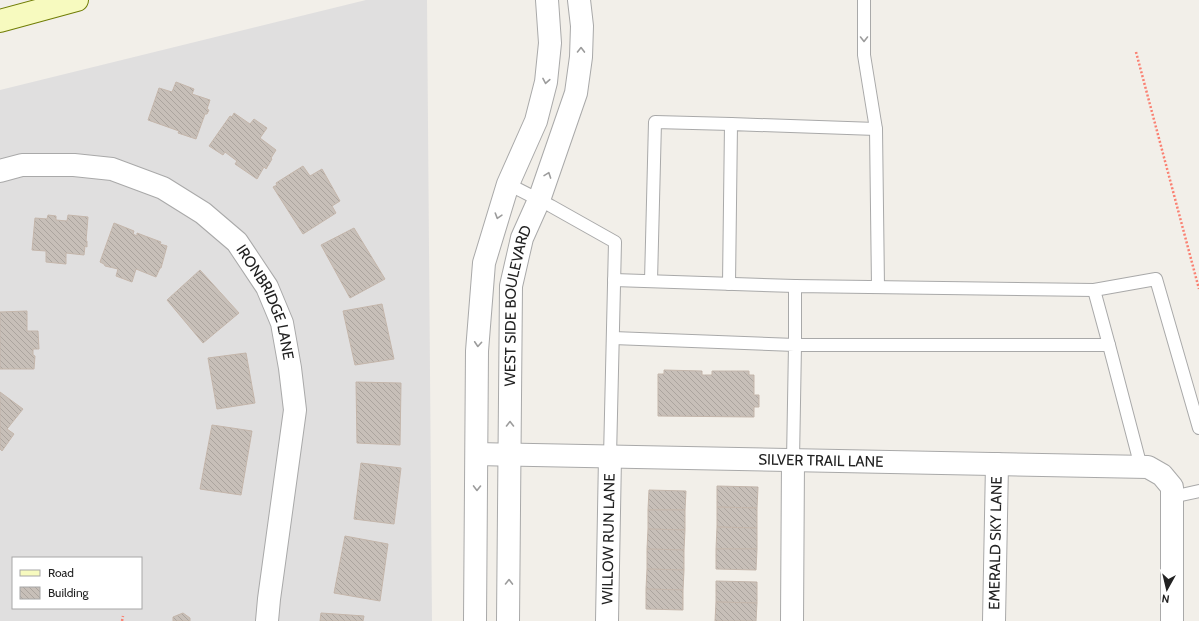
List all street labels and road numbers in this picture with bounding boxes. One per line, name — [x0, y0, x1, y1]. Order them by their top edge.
street label: WEST SIDE BOULEVARD — [501, 222, 536, 386]
street label: IRONBRIDGE LANE — [232, 241, 297, 361]
street label: SILVER TRAIL LANE — [758, 450, 884, 471]
street label: WILLOW RUN LANE — [598, 473, 619, 605]
street label: EMERALD SKY LANE — [985, 476, 1006, 610]

